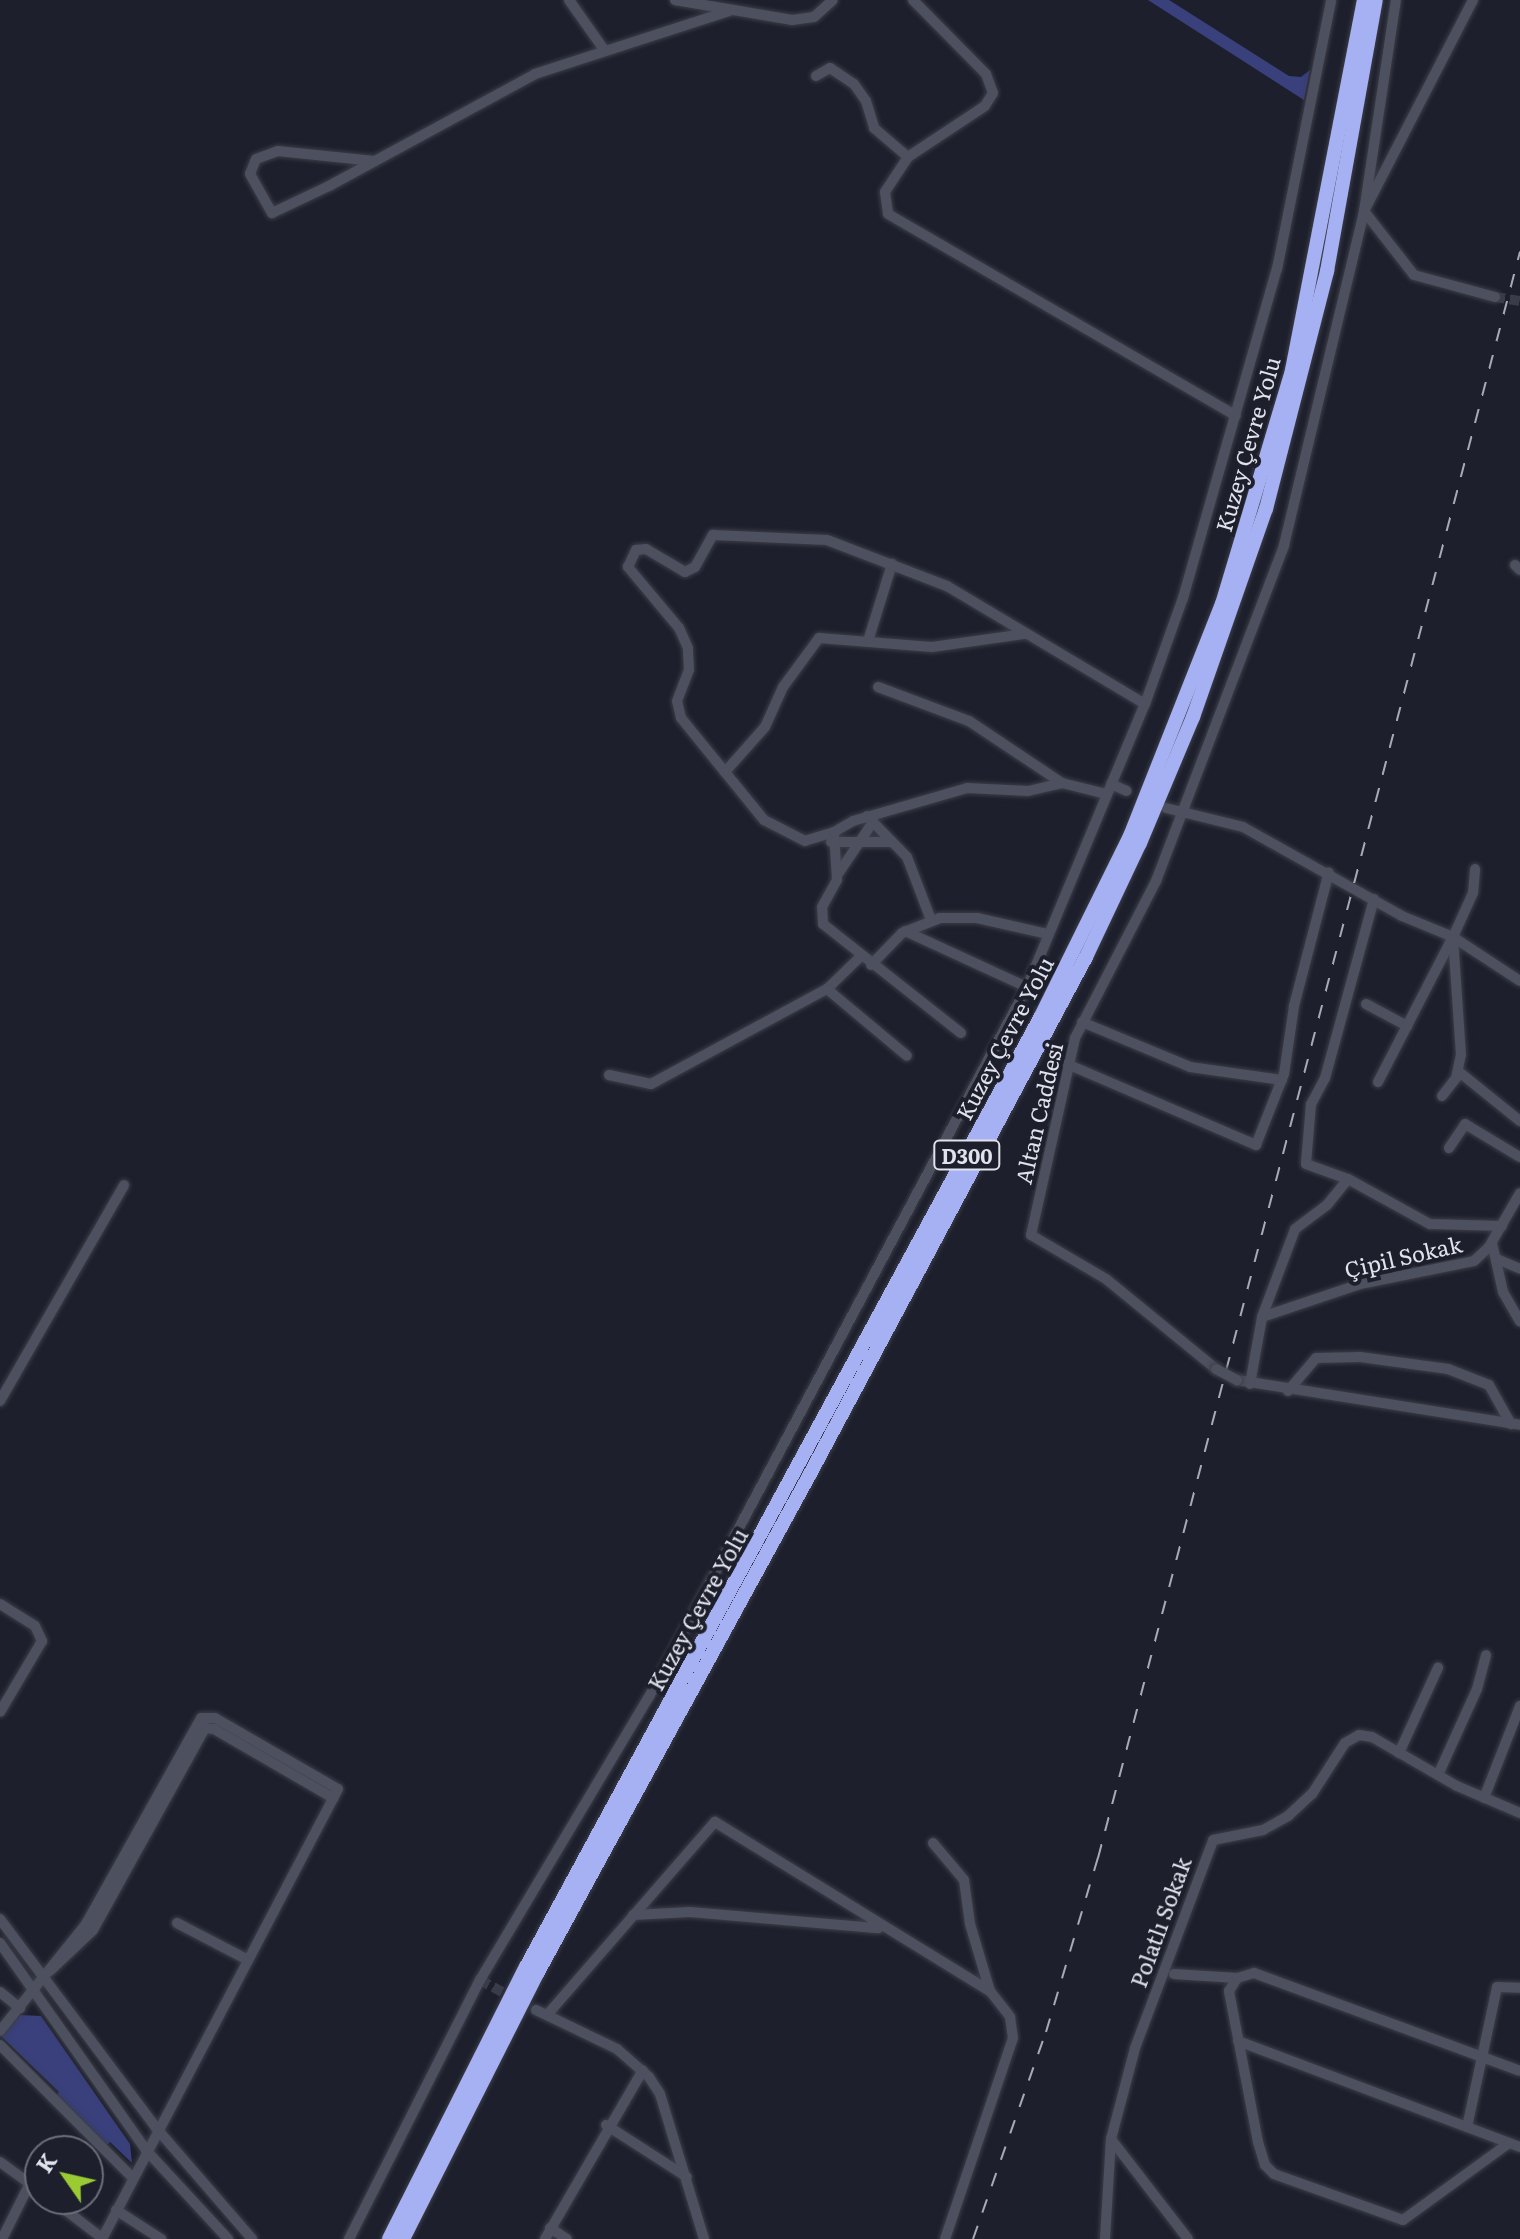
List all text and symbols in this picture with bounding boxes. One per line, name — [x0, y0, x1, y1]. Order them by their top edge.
street label: Kuzey Çevre Yolu — [1209, 353, 1285, 535]
street label: Kuzey Çevre Yolu — [950, 952, 1058, 1124]
street label: Altan Caddesi — [1009, 1040, 1067, 1186]
road number: D300 — [933, 1139, 1001, 1171]
street label: Çipil Sokak — [1342, 1230, 1464, 1282]
street label: Kuzey Çevre Yolu — [642, 1523, 752, 1695]
street label: Polatlı Sokak — [1124, 1853, 1196, 1991]
north arrow — [24, 2135, 104, 2215]
text: K — [27, 2146, 64, 2179]

